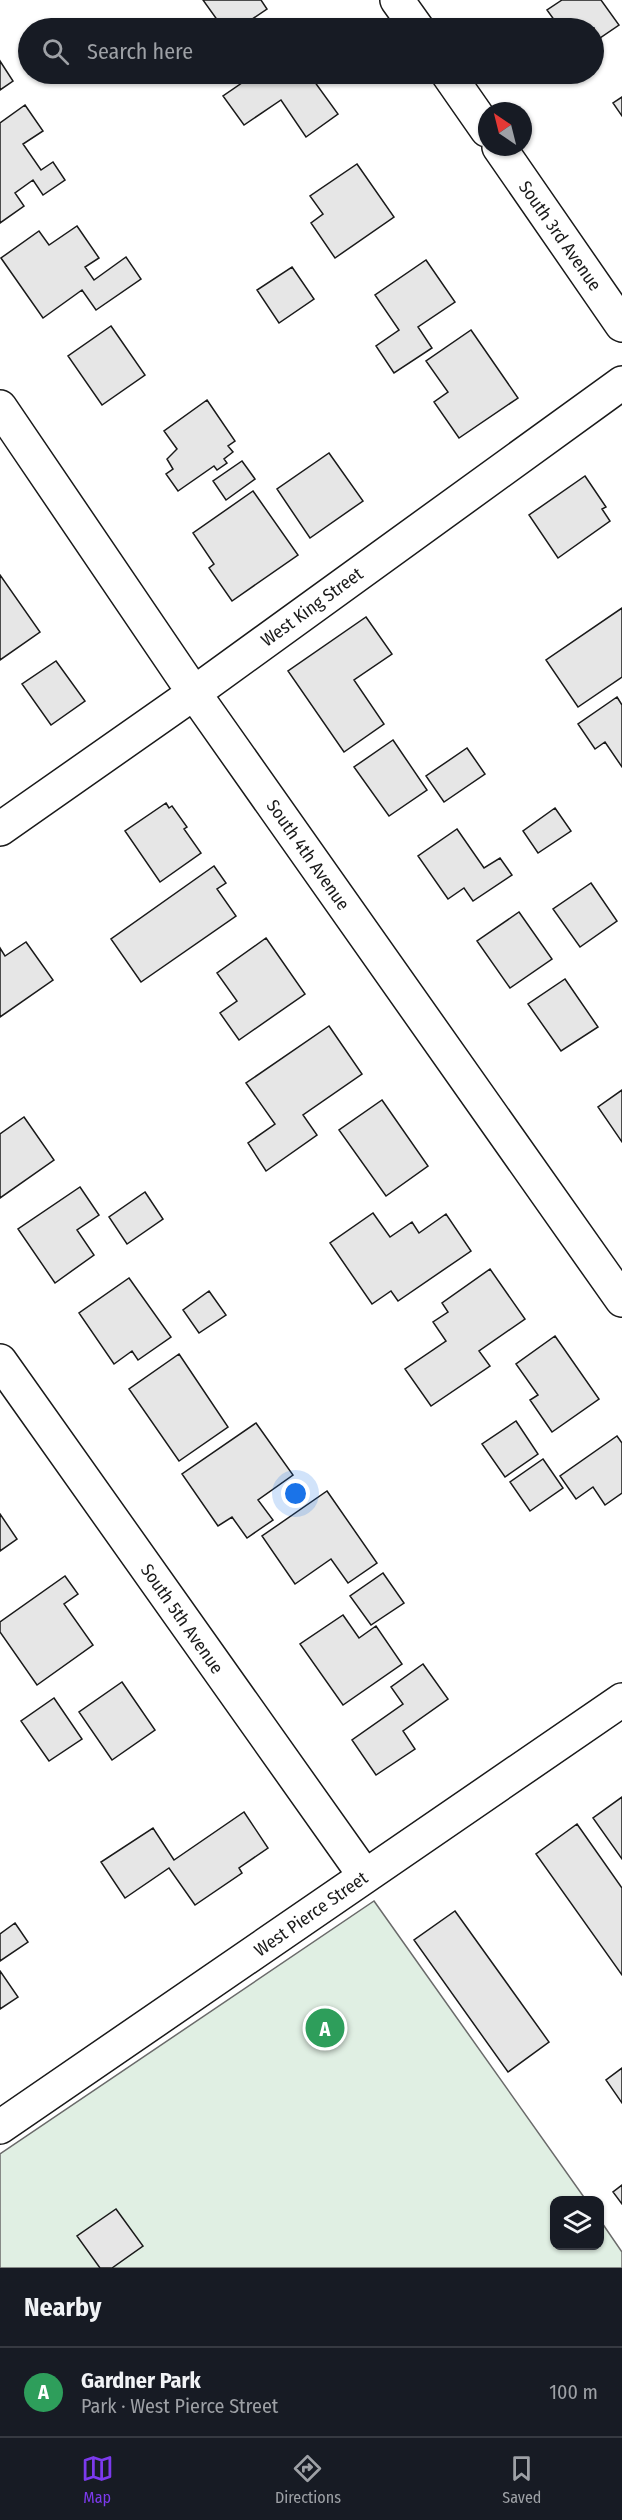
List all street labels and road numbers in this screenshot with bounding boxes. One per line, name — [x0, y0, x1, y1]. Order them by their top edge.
street label: South 3rd Avenue — [514, 177, 606, 295]
street label: West King Street — [257, 563, 367, 651]
street label: South 4th Avenue — [262, 796, 354, 915]
street label: South 5th Avenue — [136, 1560, 228, 1678]
street label: West Pierce Street — [250, 1867, 372, 1961]

